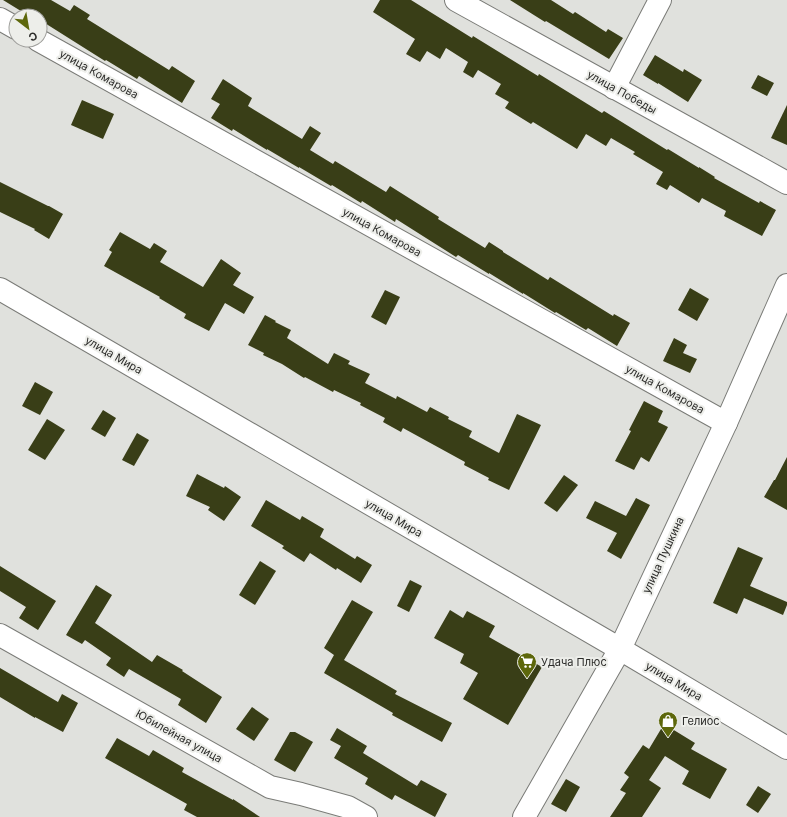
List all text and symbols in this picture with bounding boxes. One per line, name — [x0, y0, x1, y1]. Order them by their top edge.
north arrow — [8, 8, 48, 48]
text: С — [26, 28, 40, 45]
street label: улица Комарова — [57, 46, 141, 102]
street label: улица Победы — [585, 67, 659, 117]
street label: улица Комарова — [340, 204, 424, 260]
street label: улица Мира — [83, 333, 145, 377]
street label: улица Комарова — [623, 361, 707, 417]
street label: улица Мира — [363, 496, 425, 540]
street label: улица Пушкина — [639, 514, 687, 596]
supermarket icon: Удача Плюс — [516, 651, 538, 679]
place label: Удача Плюс — [541, 655, 607, 669]
street label: улица Мира — [643, 659, 705, 703]
street label: Юбилейная улица — [133, 706, 225, 766]
shop icon: Гелиос — [657, 710, 679, 738]
place label: Гелиос — [682, 714, 720, 728]

